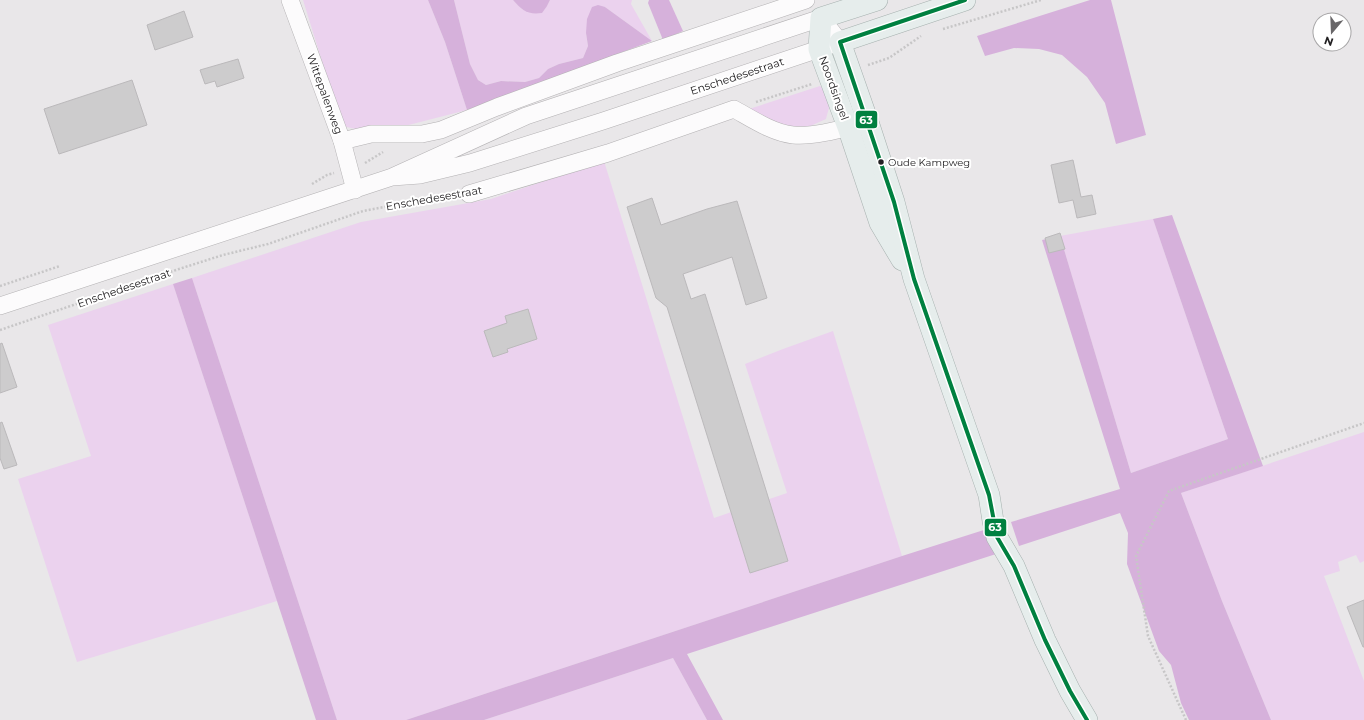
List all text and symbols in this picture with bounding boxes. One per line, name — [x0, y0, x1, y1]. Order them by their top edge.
north arrow — [1312, 12, 1352, 52]
text: N — [1322, 33, 1335, 50]
street label: Wittepalenweg — [304, 52, 346, 136]
street label: Enschedesestraat — [688, 54, 786, 98]
street label: Noordsingel — [816, 54, 852, 122]
line badge: 63 — [855, 110, 878, 129]
text: 63 — [859, 113, 873, 127]
place label: Oude Kampweg — [888, 156, 970, 169]
marker: Oude Kampweg — [876, 157, 886, 167]
street label: Enschedesestraat — [385, 183, 484, 213]
street label: Enschedesestraat — [76, 265, 173, 311]
line badge: 63 — [984, 518, 1007, 537]
text: 63 — [988, 520, 1002, 534]

